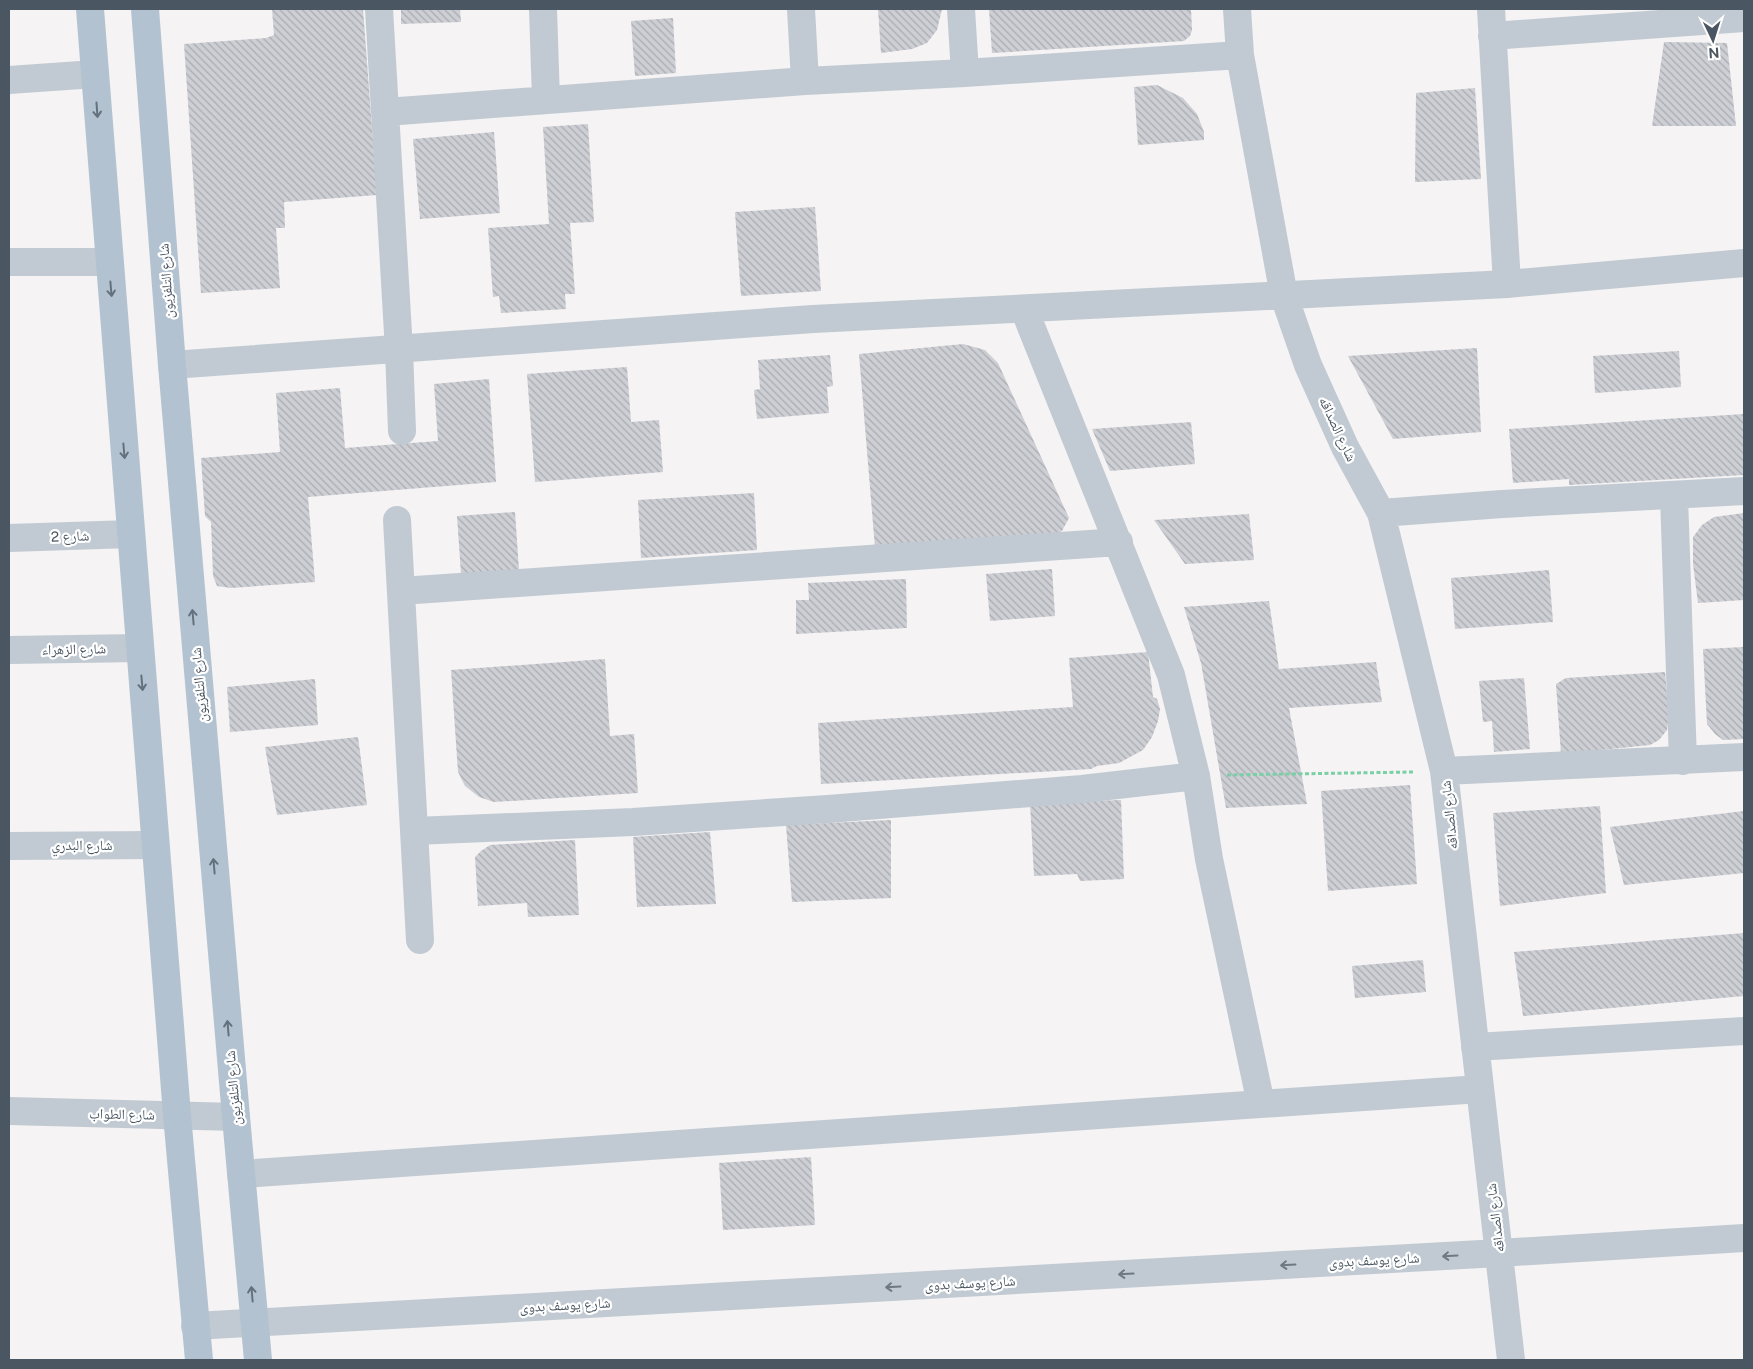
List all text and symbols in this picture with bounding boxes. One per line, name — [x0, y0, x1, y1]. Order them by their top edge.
north arrow — [1688, 15, 1738, 65]
text: N — [1708, 45, 1720, 61]
one-way arrow — [93, 101, 102, 117]
street label: شارع التلفزيون — [155, 243, 179, 319]
one-way arrow — [107, 281, 116, 297]
street label: شارع الصداقه — [1314, 394, 1360, 465]
one-way arrow — [119, 443, 129, 459]
street label: شارع 2 — [51, 527, 90, 547]
one-way arrow — [189, 609, 198, 625]
street label: شارع الزهراء — [42, 640, 106, 660]
street label: شارع التلفزيون — [188, 647, 212, 723]
one-way arrow — [138, 675, 147, 691]
street label: شارع الصداقه — [1437, 779, 1463, 850]
street label: شارع البدري — [51, 837, 113, 857]
one-way arrow — [210, 858, 219, 874]
one-way arrow — [223, 1020, 233, 1036]
street label: شارع التلفزيون — [222, 1050, 246, 1126]
street label: شارع الطواب — [89, 1105, 155, 1125]
street label: شارع الصداقه — [1483, 1182, 1509, 1253]
street label: شارع يوسف بدوى — [1328, 1250, 1420, 1272]
one-way arrow — [1442, 1251, 1458, 1260]
one-way arrow — [1280, 1260, 1296, 1269]
one-way arrow — [1118, 1269, 1134, 1278]
street label: شارع يوسف بدوى — [924, 1273, 1016, 1295]
one-way arrow — [886, 1282, 902, 1291]
one-way arrow — [247, 1287, 257, 1303]
street label: شارع يوسف بدوى — [519, 1295, 611, 1317]

